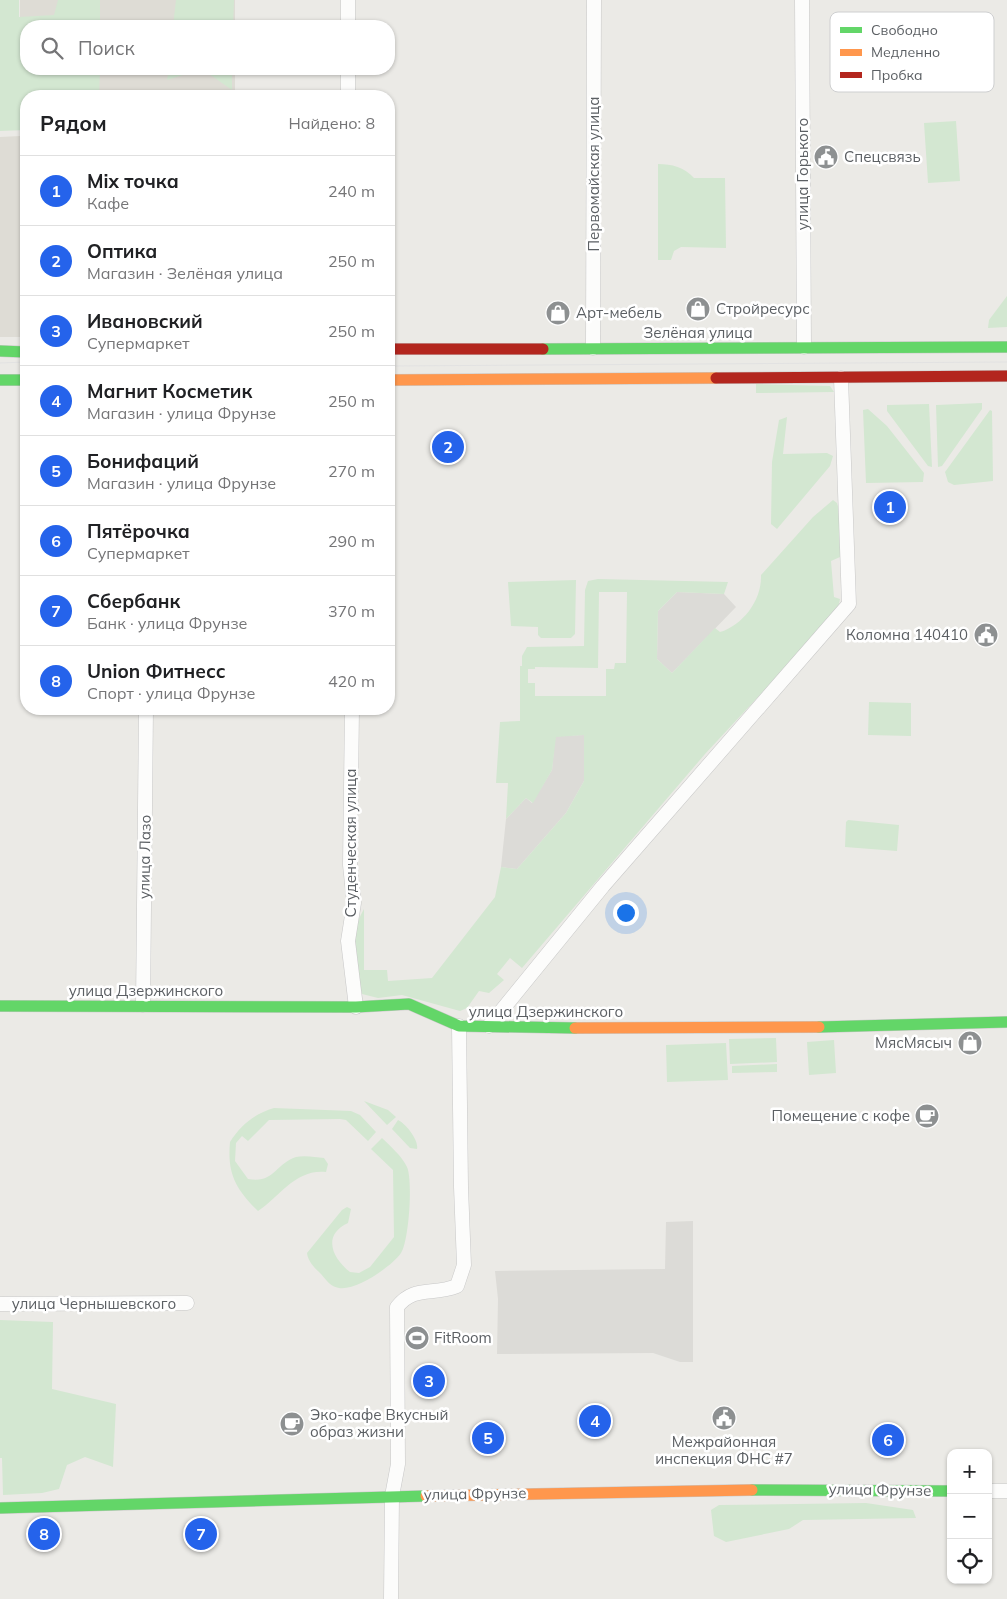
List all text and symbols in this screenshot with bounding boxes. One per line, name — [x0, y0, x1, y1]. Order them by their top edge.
legend — [830, 12, 994, 92]
search box — [20, 20, 395, 75]
text: Свободно — [871, 21, 938, 39]
icon: search — [38, 34, 66, 62]
text: Поиск — [78, 36, 135, 60]
text: Медленно — [871, 43, 940, 61]
text: Пробка — [871, 66, 923, 84]
street label: Первомайская улица — [584, 97, 603, 251]
text: Рядом — [40, 110, 107, 136]
text: Найдено: 8 — [289, 113, 375, 133]
street label: улица Горького — [793, 118, 812, 230]
public building icon: Спецсвязь — [813, 144, 839, 170]
place label: Спецсвязь — [844, 147, 921, 166]
text: Mix точка — [87, 169, 179, 193]
text: 1 — [51, 181, 61, 201]
text: 240 m — [328, 181, 375, 201]
text: Кафе — [87, 193, 129, 213]
text: Оптика — [87, 239, 157, 263]
text: 2 — [51, 251, 61, 271]
text: 250 m — [328, 251, 375, 271]
text: Магазин · Зелёная улица — [87, 263, 283, 283]
shop icon: Стройресурс — [685, 296, 711, 322]
place label: Стройресурс — [716, 299, 810, 318]
shop icon: Арт-мебель — [545, 300, 571, 326]
place label: Арт-мебель — [576, 303, 662, 322]
text: Ивановский — [87, 309, 203, 333]
text: 3 — [51, 321, 61, 341]
text: 250 m — [328, 321, 375, 341]
street label: Зелёная улица — [643, 323, 753, 342]
text: Супермаркет — [87, 333, 190, 353]
text: Магнит Косметик — [87, 379, 252, 403]
text: 4 — [51, 391, 61, 411]
text: 250 m — [328, 391, 375, 411]
text: Магазин · улица Фрунзе — [87, 403, 276, 423]
pin: 2 — [432, 428, 464, 466]
text: Бонифаций — [87, 449, 199, 473]
text: 5 — [51, 461, 61, 481]
text: 270 m — [328, 461, 375, 481]
text: Магазин · улица Фрунзе — [87, 473, 276, 493]
pin: 1 — [874, 488, 906, 526]
text: Пятёрочка — [87, 519, 190, 543]
text: 6 — [51, 531, 61, 551]
text: 290 m — [328, 531, 375, 551]
text: Супермаркет — [87, 543, 190, 563]
text: Сбербанк — [87, 589, 180, 613]
text: 7 — [51, 601, 61, 621]
text: 370 m — [328, 601, 375, 621]
text: Банк · улица Фрунзе — [87, 613, 247, 633]
public building icon: Коломна 140410 — [973, 622, 999, 648]
place label: Коломна 140410 — [846, 625, 968, 644]
text: Union Фитнесс — [87, 659, 226, 683]
text: 8 — [51, 671, 61, 691]
text: 420 m — [328, 671, 375, 691]
text: Спорт · улица Фрунзе — [87, 683, 255, 703]
street label: Студенческая улица — [341, 769, 360, 917]
street label: улица Лазо — [134, 815, 155, 899]
your location — [613, 900, 639, 926]
street label: улица Дзержинского — [69, 981, 223, 1000]
street label: улица Дзержинского — [469, 1002, 623, 1021]
shop icon: МясМясыч — [957, 1030, 983, 1056]
place label: МясМясыч — [875, 1033, 952, 1052]
cafe icon: Помещение с кофе — [914, 1103, 940, 1129]
place label: Помещение с кофе — [771, 1106, 910, 1125]
street label: улица Чернышевского — [12, 1294, 176, 1313]
sports icon: FitRoom — [404, 1325, 430, 1351]
place label: FitRoom — [434, 1328, 492, 1347]
pin: 3 — [413, 1362, 445, 1400]
pin: 4 — [579, 1402, 611, 1440]
place label: Эко-кафе Вкусный образ жизни — [310, 1405, 448, 1441]
public building icon: Межрайонная инспекция ФНС #7 — [711, 1405, 737, 1431]
cafe icon: Эко-кафе Вкусный образ жизни — [279, 1411, 305, 1437]
pin: 5 — [472, 1419, 504, 1457]
pin: 6 — [872, 1421, 904, 1459]
place label: Межрайонная инспекция ФНС #7 — [655, 1432, 793, 1468]
map controls — [947, 1449, 992, 1584]
button: + — [947, 1449, 992, 1494]
street label: улица Фрунзе — [828, 1479, 932, 1500]
street label: улица Фрунзе — [423, 1483, 527, 1504]
button: − — [947, 1494, 992, 1539]
pin: 8 — [28, 1515, 60, 1553]
pin: 7 — [185, 1515, 217, 1553]
button: locate — [947, 1539, 992, 1584]

